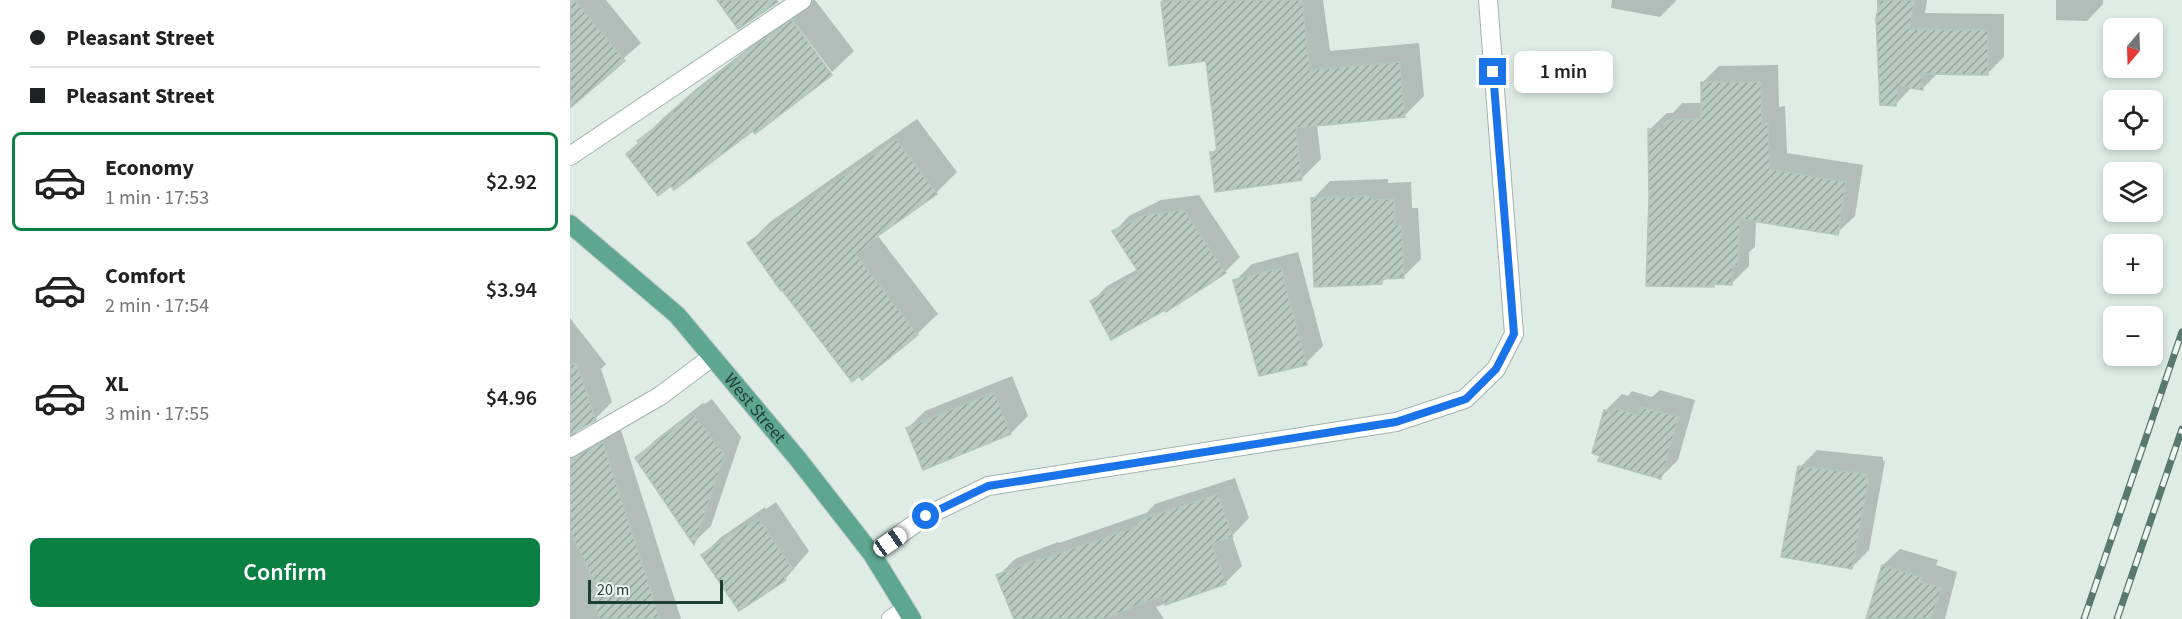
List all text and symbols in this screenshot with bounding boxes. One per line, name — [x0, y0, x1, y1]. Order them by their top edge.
north arrow — [2103, 18, 2163, 78]
map controls — [2103, 18, 2163, 366]
text: Pleasant Street — [66, 22, 214, 54]
callout: 1 min — [1514, 51, 1613, 93]
route end — [1479, 58, 1506, 85]
text: 1 min — [1540, 58, 1587, 86]
text: Pleasant Street — [66, 80, 214, 112]
button: locate — [2103, 90, 2163, 150]
text: Economy — [105, 152, 194, 184]
icon: car — [33, 155, 87, 209]
button: layers — [2103, 162, 2163, 222]
text: $2.92 — [486, 166, 537, 198]
text: 1 min · 17:53 — [105, 184, 209, 212]
button: + — [2103, 234, 2163, 294]
text: Comfort — [105, 260, 186, 292]
icon: car — [33, 263, 87, 317]
text: $3.94 — [486, 274, 537, 306]
text: 2 min · 17:54 — [105, 292, 209, 320]
button: − — [2103, 306, 2163, 366]
street label: West Street — [718, 367, 792, 449]
text: XL — [105, 368, 129, 400]
icon: car — [33, 371, 87, 425]
text: $4.96 — [486, 382, 537, 414]
text: 3 min · 17:55 — [105, 400, 209, 428]
route start — [912, 502, 939, 529]
car — [870, 524, 910, 560]
button: Confirm — [30, 538, 540, 607]
scale bar — [588, 577, 723, 604]
text: 20 m — [597, 579, 629, 601]

